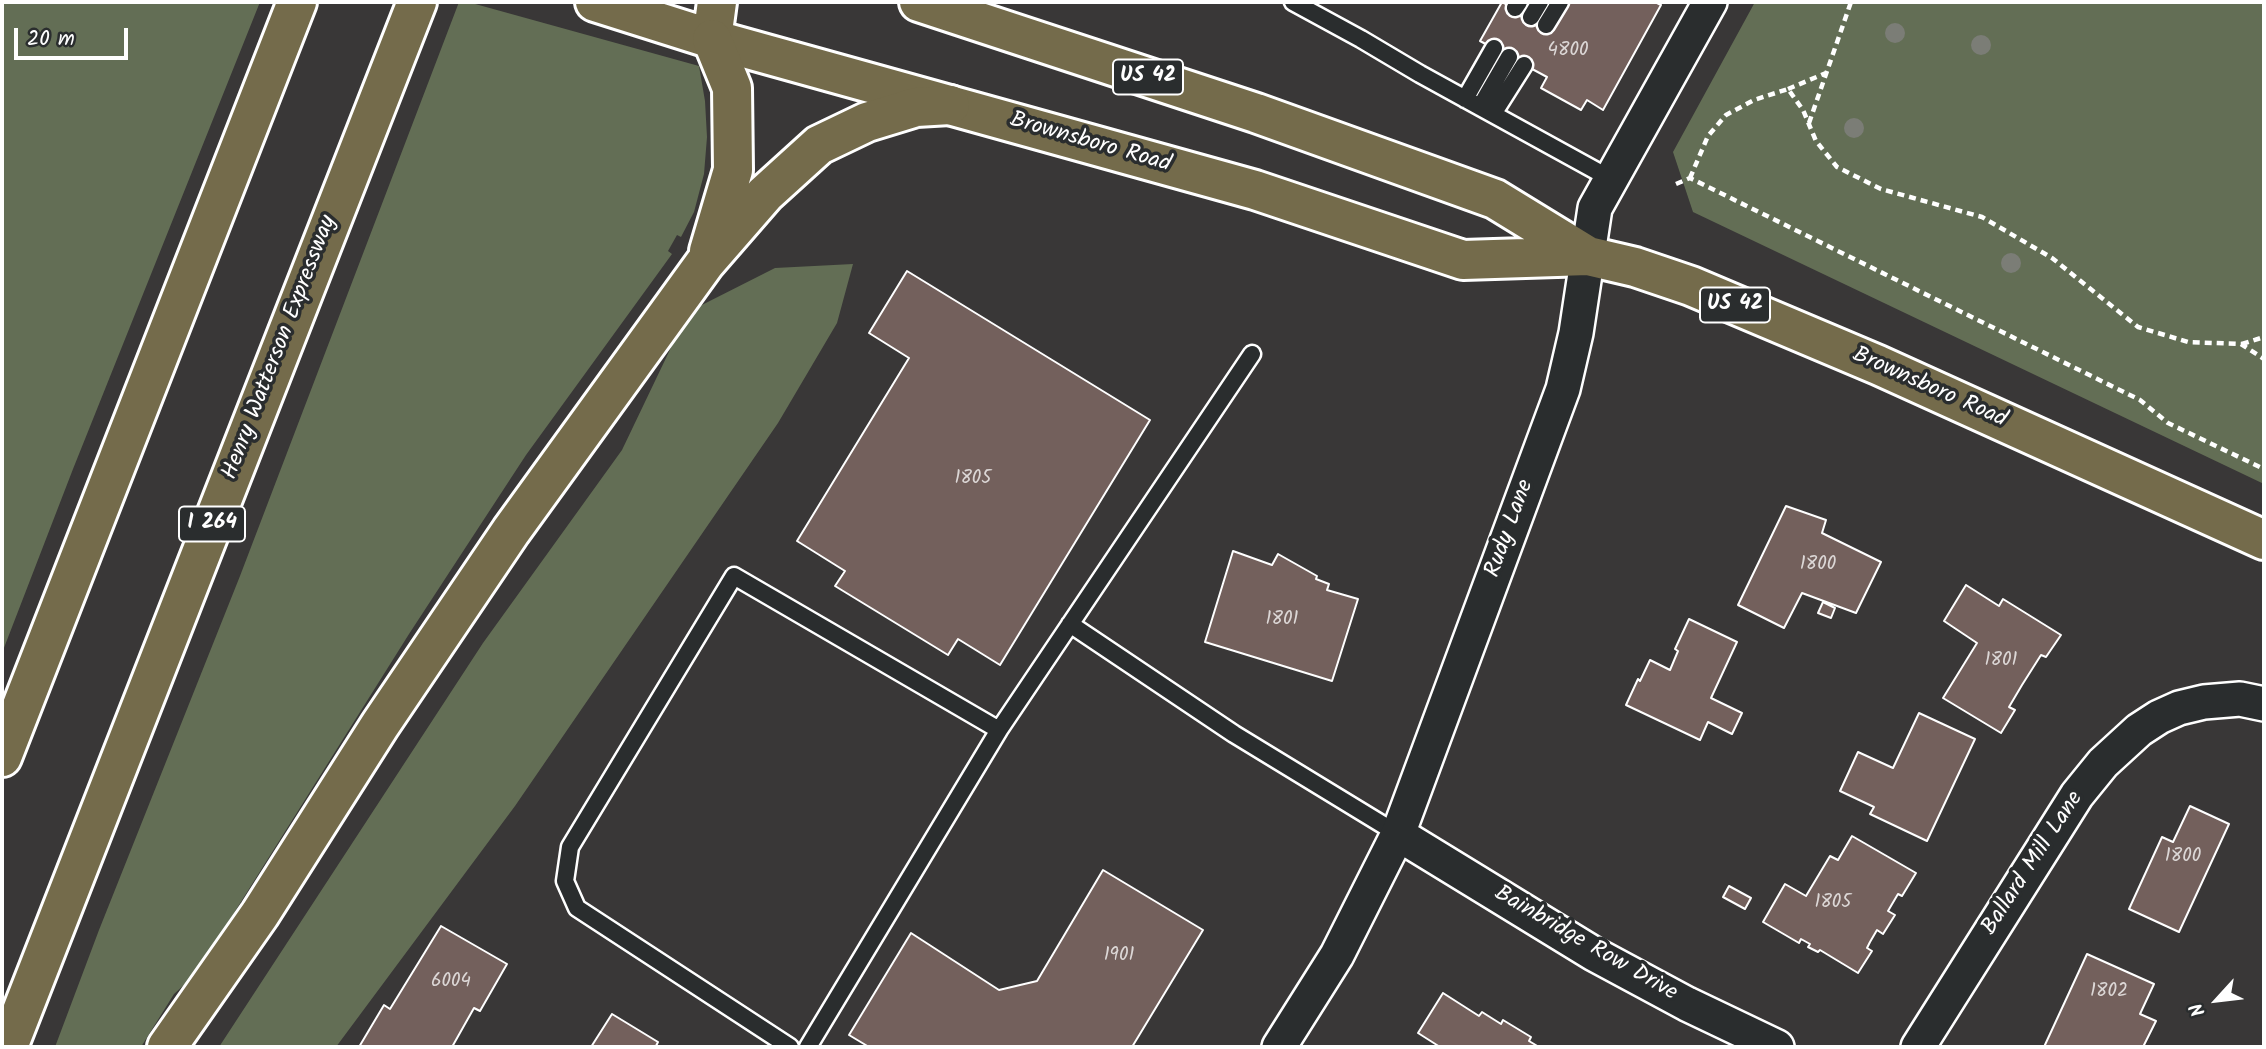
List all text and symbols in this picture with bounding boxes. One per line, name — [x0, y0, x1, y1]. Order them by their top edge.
scale bar — [18, 14, 131, 58]
text: 20 m — [27, 23, 75, 56]
house number: 4800 — [1548, 41, 1588, 63]
road number: US 42 — [1113, 60, 1183, 94]
street label: Brownsboro Road — [1006, 108, 1174, 180]
street label: Henry Watterson Expressway — [218, 212, 344, 484]
road number: US 42 — [1700, 288, 1770, 322]
street label: Brownsboro Road — [1848, 343, 2010, 435]
house number: 1805 — [954, 469, 992, 491]
street label: Rudy Lane — [1481, 476, 1541, 582]
road number: I 264 — [179, 506, 245, 542]
house number: 1800 — [1800, 555, 1836, 577]
house number: 1801 — [1266, 610, 1298, 632]
house number: 1801 — [1985, 651, 2017, 673]
street label: Ballard Mill Lane — [1977, 787, 2091, 941]
house number: 1800 — [2165, 847, 2201, 869]
street label: Bainbridge Row Drive — [1489, 881, 1681, 1009]
house number: 1805 — [1814, 893, 1852, 915]
house number: 1901 — [1104, 946, 1134, 968]
north arrow — [2182, 965, 2252, 1035]
house number: 6004 — [431, 972, 471, 994]
house number: 1802 — [2090, 982, 2128, 1004]
text: N — [2182, 997, 2214, 1022]

